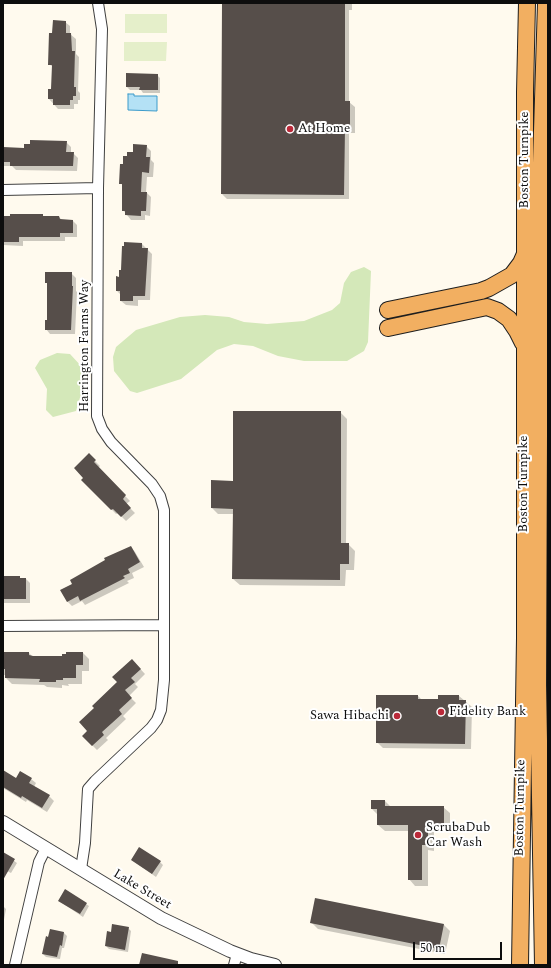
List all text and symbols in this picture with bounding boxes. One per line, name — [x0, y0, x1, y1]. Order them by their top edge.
street label: Boston Turnpike — [517, 111, 533, 209]
place label: At Home — [298, 121, 350, 137]
marker: At Home — [285, 124, 295, 134]
street label: Harrington Farms Way — [77, 280, 93, 412]
street label: Boston Turnpike — [516, 435, 532, 533]
place label: Fidelity Bank — [449, 704, 526, 720]
marker: Fidelity Bank — [436, 707, 446, 717]
place label: Sawa Hibachi — [310, 708, 389, 724]
marker: Sawa Hibachi — [392, 711, 402, 721]
street label: Boston Turnpike — [512, 759, 530, 857]
place label: ScrubaDub Car Wash — [426, 820, 490, 851]
marker: ScrubaDub Car Wash — [413, 830, 423, 840]
street label: Lake Street — [110, 867, 174, 913]
scale bar — [415, 934, 504, 960]
text: 50 m — [420, 939, 445, 958]

